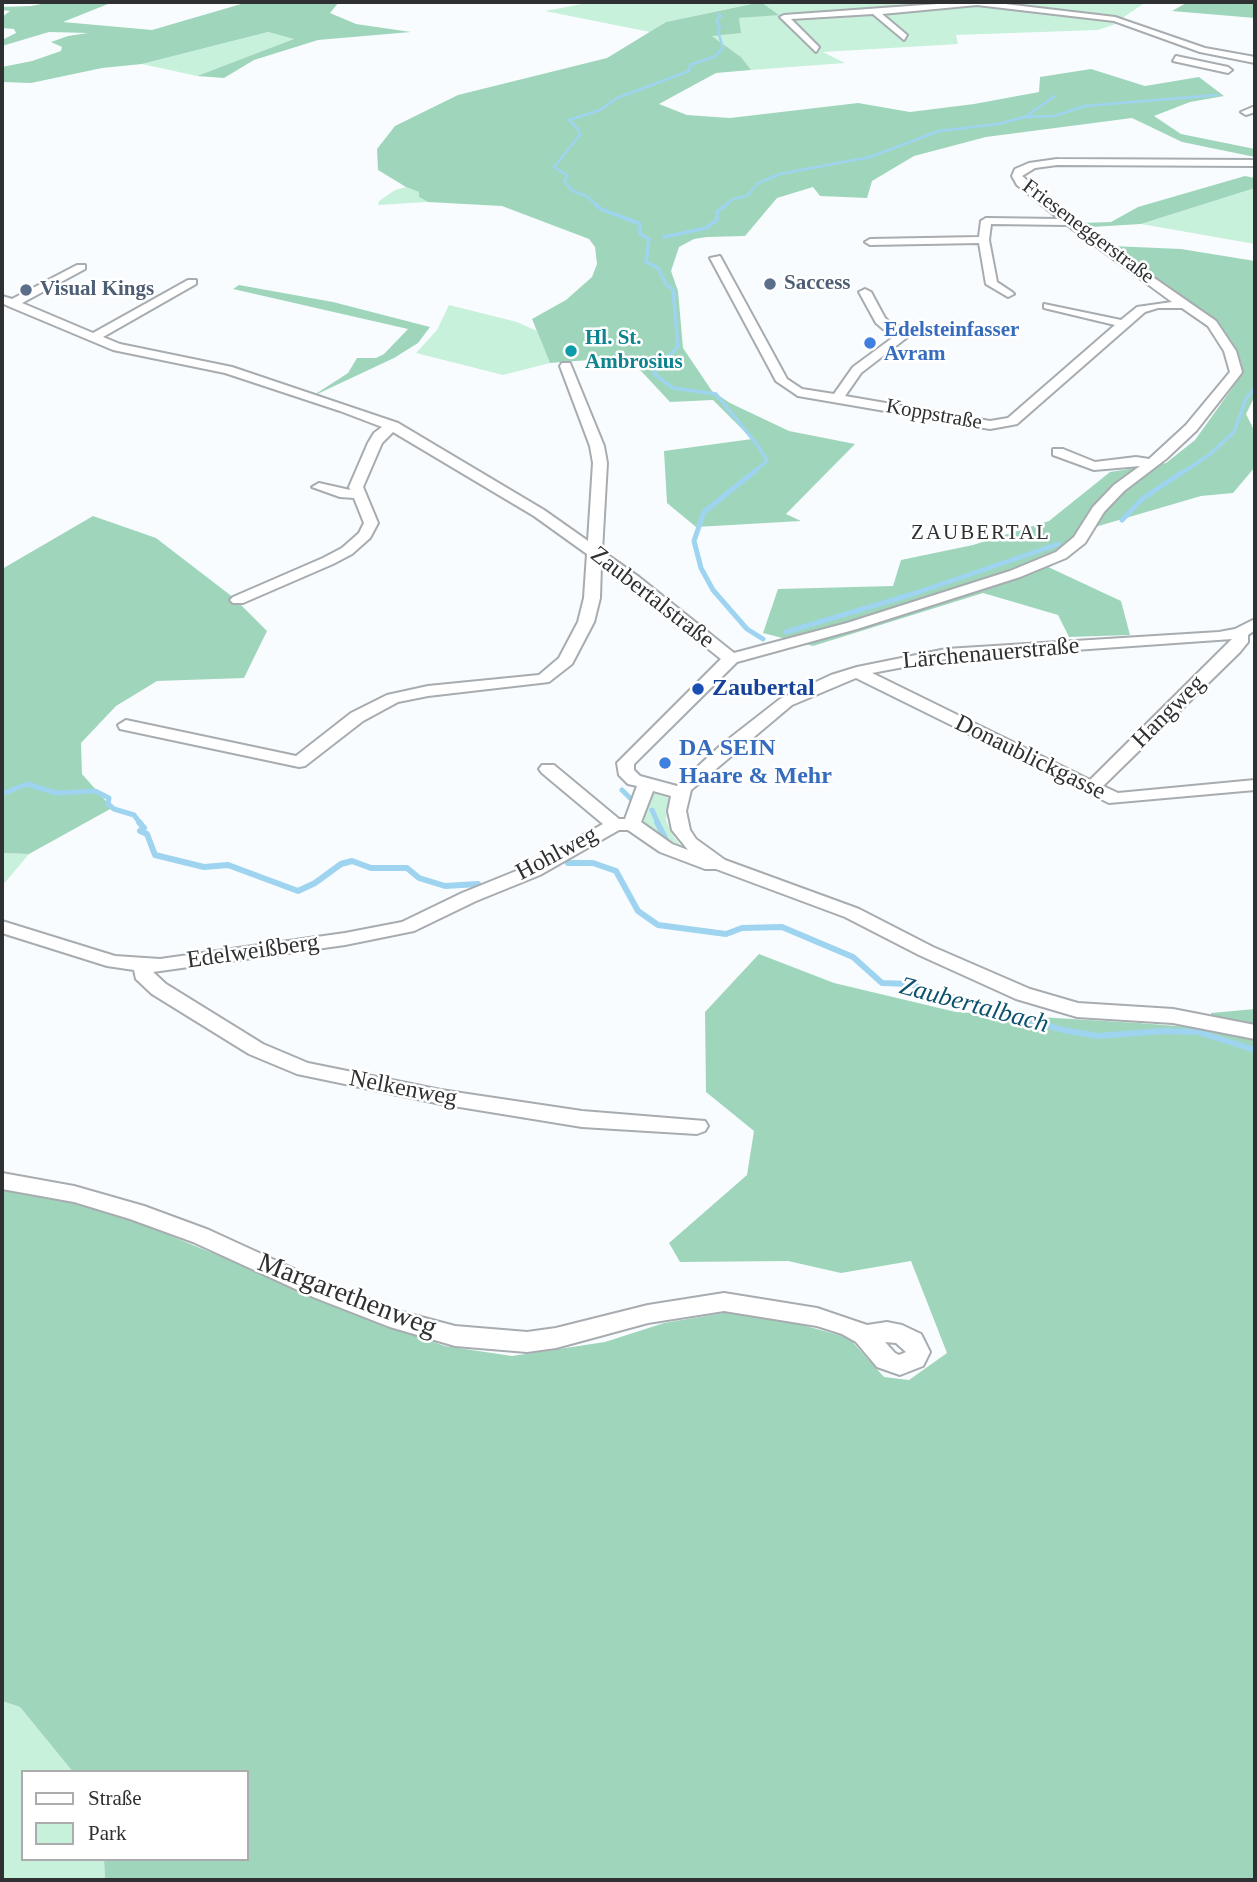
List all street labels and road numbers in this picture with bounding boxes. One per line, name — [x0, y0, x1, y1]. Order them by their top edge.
street label: Frieseneggerstraße — [1017, 174, 1159, 290]
street label: Koppstraße — [884, 394, 984, 436]
street label: Zaubertalstraße — [584, 541, 720, 655]
street label: Lärchenauerstraße — [901, 632, 1081, 676]
street label: Hangweg — [1126, 669, 1212, 755]
street label: Donaublickgasse — [950, 709, 1110, 807]
street label: Hohlweg — [511, 821, 603, 887]
street label: Edelweißberg — [185, 928, 321, 976]
street label: Nelkenweg — [347, 1064, 459, 1114]
street label: Margarethenweg — [253, 1246, 441, 1346]

